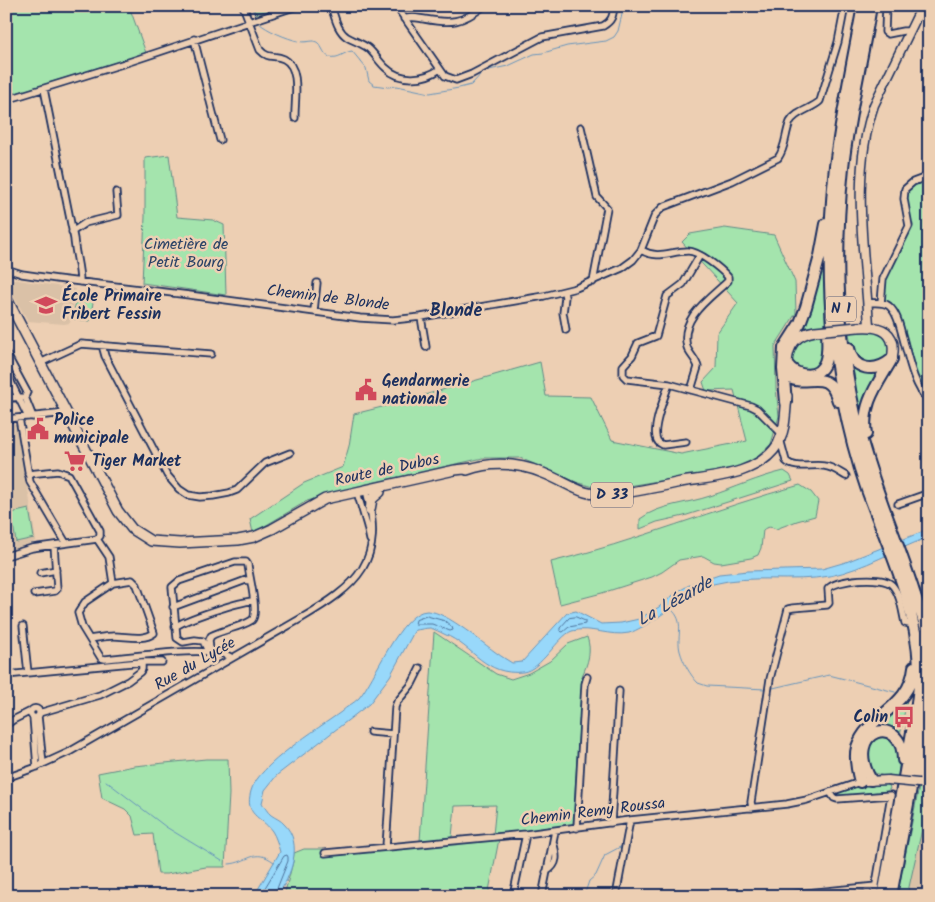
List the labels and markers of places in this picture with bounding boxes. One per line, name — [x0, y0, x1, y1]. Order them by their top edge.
place label: École Primaire Fribert Fessin — [62, 284, 162, 327]
school or university icon: École Primaire Fribert Fessin — [33, 292, 59, 318]
place label: Gendarmerie nationale — [382, 369, 470, 412]
public building icon: Gendarmerie nationale — [353, 377, 379, 403]
place label: Police municipale — [54, 408, 129, 451]
public building icon: Police municipale — [25, 416, 51, 442]
supermarket icon: Tiger Market — [62, 448, 88, 474]
place label: Tiger Market — [92, 449, 182, 474]
bus stop icon: Colin — [891, 704, 917, 730]
place label: Colin — [854, 705, 888, 730]

